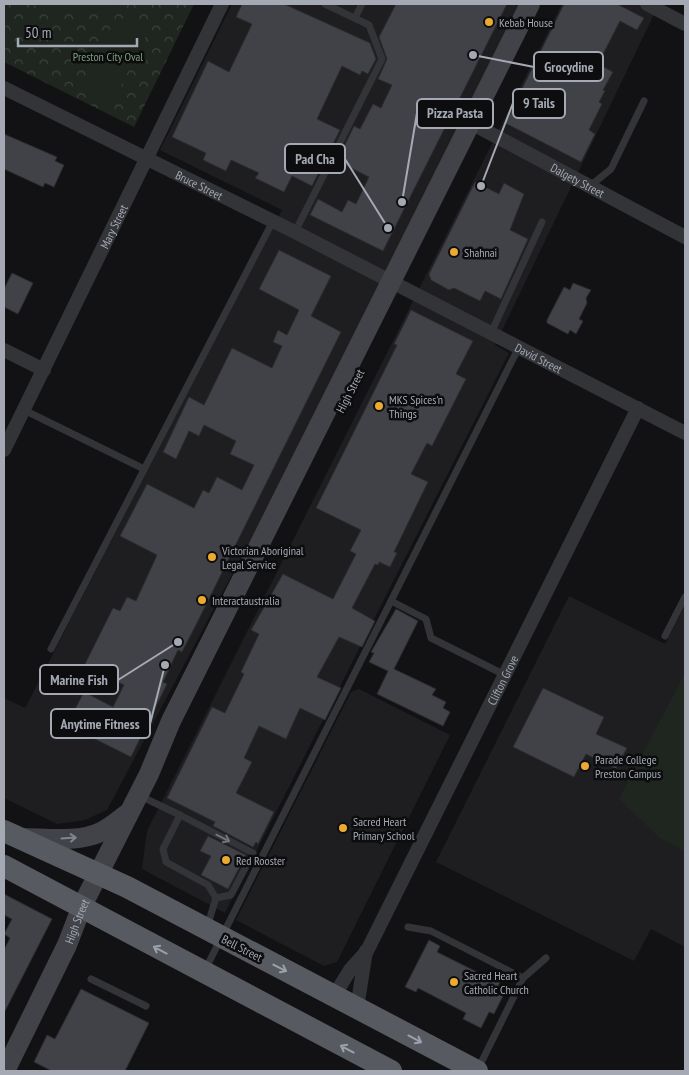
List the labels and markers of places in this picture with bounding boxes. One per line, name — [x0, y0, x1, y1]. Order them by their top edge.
place label: Kebab House — [499, 15, 553, 30]
marker: Kebab House — [483, 16, 495, 28]
callout: Grocydine — [534, 52, 603, 81]
callout: 9 Tails — [513, 89, 565, 118]
callout: Pizza Pasta — [417, 99, 493, 128]
callout: Pad Cha — [285, 144, 345, 173]
place label: Shahnai — [464, 245, 497, 260]
marker: Shahnai — [448, 246, 460, 258]
place label: MKS Spices'n Things — [389, 392, 443, 421]
marker: MKS Spices'n Things — [373, 400, 385, 412]
place label: Victorian Aboriginal Legal Service — [221, 543, 304, 572]
marker: Victorian Aboriginal Legal Service — [206, 551, 218, 563]
place label: Interactaustralia — [212, 593, 280, 608]
marker: Interactaustralia — [196, 594, 208, 606]
callout: Marine Fish — [40, 665, 118, 694]
callout: Anytime Fitness — [51, 709, 150, 738]
place label: Parade College Preston Campus — [595, 752, 661, 781]
marker: Parade College Preston Campus — [579, 760, 591, 772]
place label: Sacred Heart Primary School — [353, 814, 415, 843]
marker: Sacred Heart Primary School — [337, 822, 349, 834]
place label: Red Rooster — [236, 853, 286, 868]
marker: Red Rooster — [220, 854, 232, 866]
place label: Sacred Heart Catholic Church — [464, 968, 529, 997]
marker: Sacred Heart Catholic Church — [448, 976, 460, 988]

